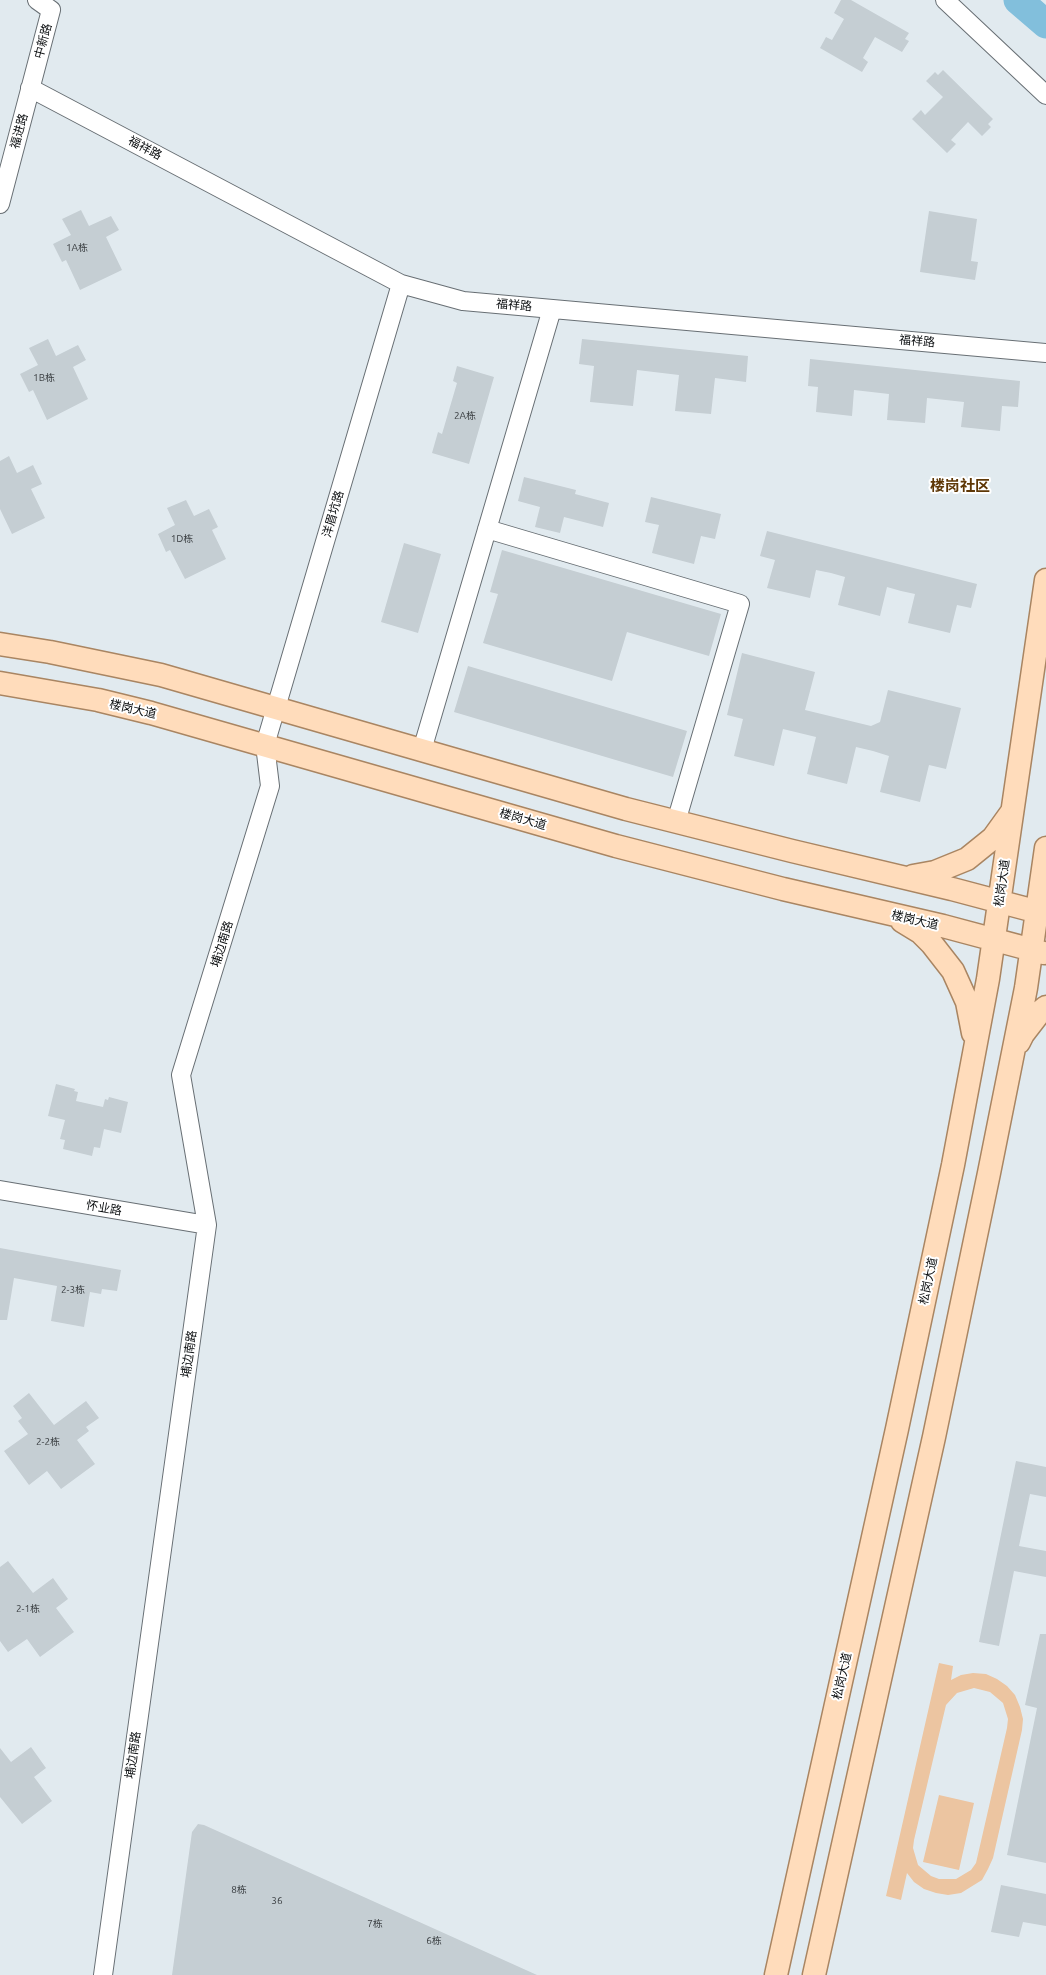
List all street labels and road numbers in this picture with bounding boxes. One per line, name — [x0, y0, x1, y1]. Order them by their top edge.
street label: 中新路 — [31, 22, 55, 60]
street label: 福进路 — [7, 112, 31, 150]
street label: 福祥路 — [126, 133, 164, 163]
street label: 福祥路 — [495, 296, 533, 314]
street label: 福祥路 — [898, 332, 936, 350]
street label: 洋眉坑路 — [319, 489, 347, 539]
street label: 楼岗大道 — [108, 697, 158, 721]
street label: 楼岗大道 — [498, 805, 548, 833]
street label: 松岗大道 — [992, 858, 1012, 908]
street label: 楼岗大道 — [890, 908, 940, 932]
street label: 埔边南路 — [208, 919, 236, 969]
street label: 怀业路 — [85, 1198, 123, 1218]
street label: 松岗大道 — [916, 1256, 940, 1306]
street label: 埔边南路 — [179, 1329, 199, 1379]
street label: 松岗大道 — [830, 1651, 854, 1701]
street label: 埔边南路 — [123, 1730, 143, 1780]

